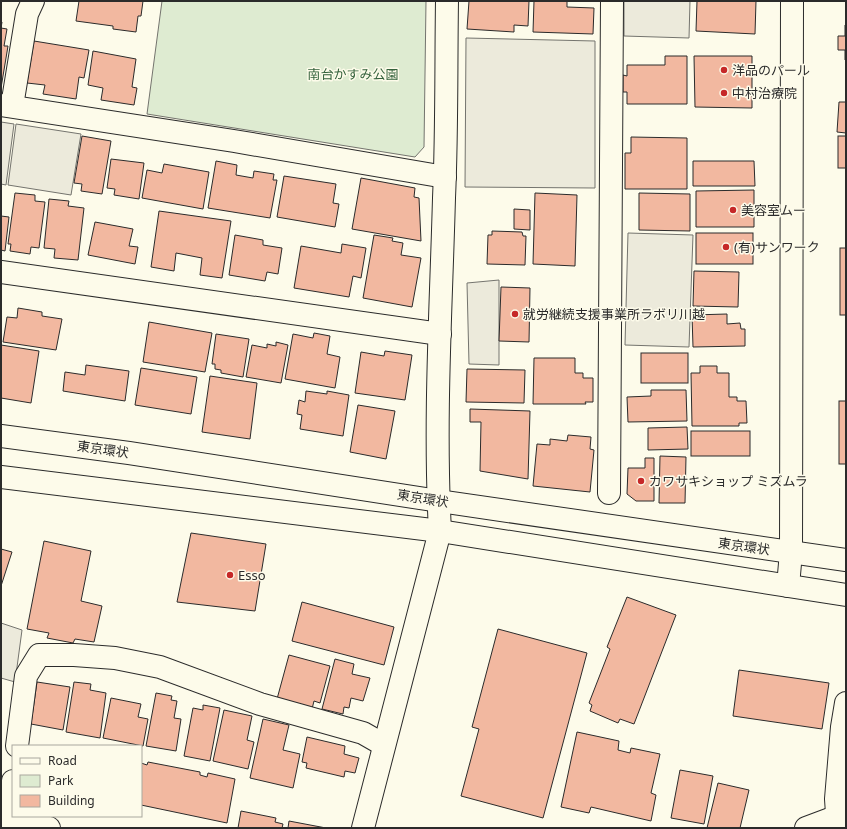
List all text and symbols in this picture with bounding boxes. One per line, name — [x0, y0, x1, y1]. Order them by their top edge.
place label: 洋品のパール — [732, 61, 810, 79]
park label: 南台かすみ公園 — [307, 65, 399, 83]
marker: 洋品のパール — [719, 65, 729, 75]
place label: 中村治療院 — [732, 84, 797, 102]
marker: 中村治療院 — [719, 88, 729, 98]
place label: 美容室ムー — [741, 201, 806, 219]
marker: 美容室ムー — [728, 205, 738, 215]
place label: (有)サンワーク — [734, 238, 820, 256]
marker: (有)サンワーク — [721, 242, 731, 252]
place label: 就労継続支援事業所ラボリ川越 — [523, 305, 705, 323]
marker: 就労継続支援事業所ラボリ川越 — [510, 309, 520, 319]
street label: 東京環状 — [76, 436, 130, 462]
place label: カワサキショップ ミズムラ — [649, 472, 808, 490]
marker: カワサキショップ ミズムラ — [636, 476, 646, 486]
street label: 東京環状 — [396, 485, 450, 511]
street label: 東京環状 — [717, 533, 771, 559]
place label: Esso — [238, 566, 266, 584]
marker: Esso — [225, 570, 235, 580]
legend — [12, 745, 142, 817]
text: Road — [48, 752, 77, 769]
text: Park — [48, 772, 74, 789]
text: Building — [48, 792, 95, 809]

